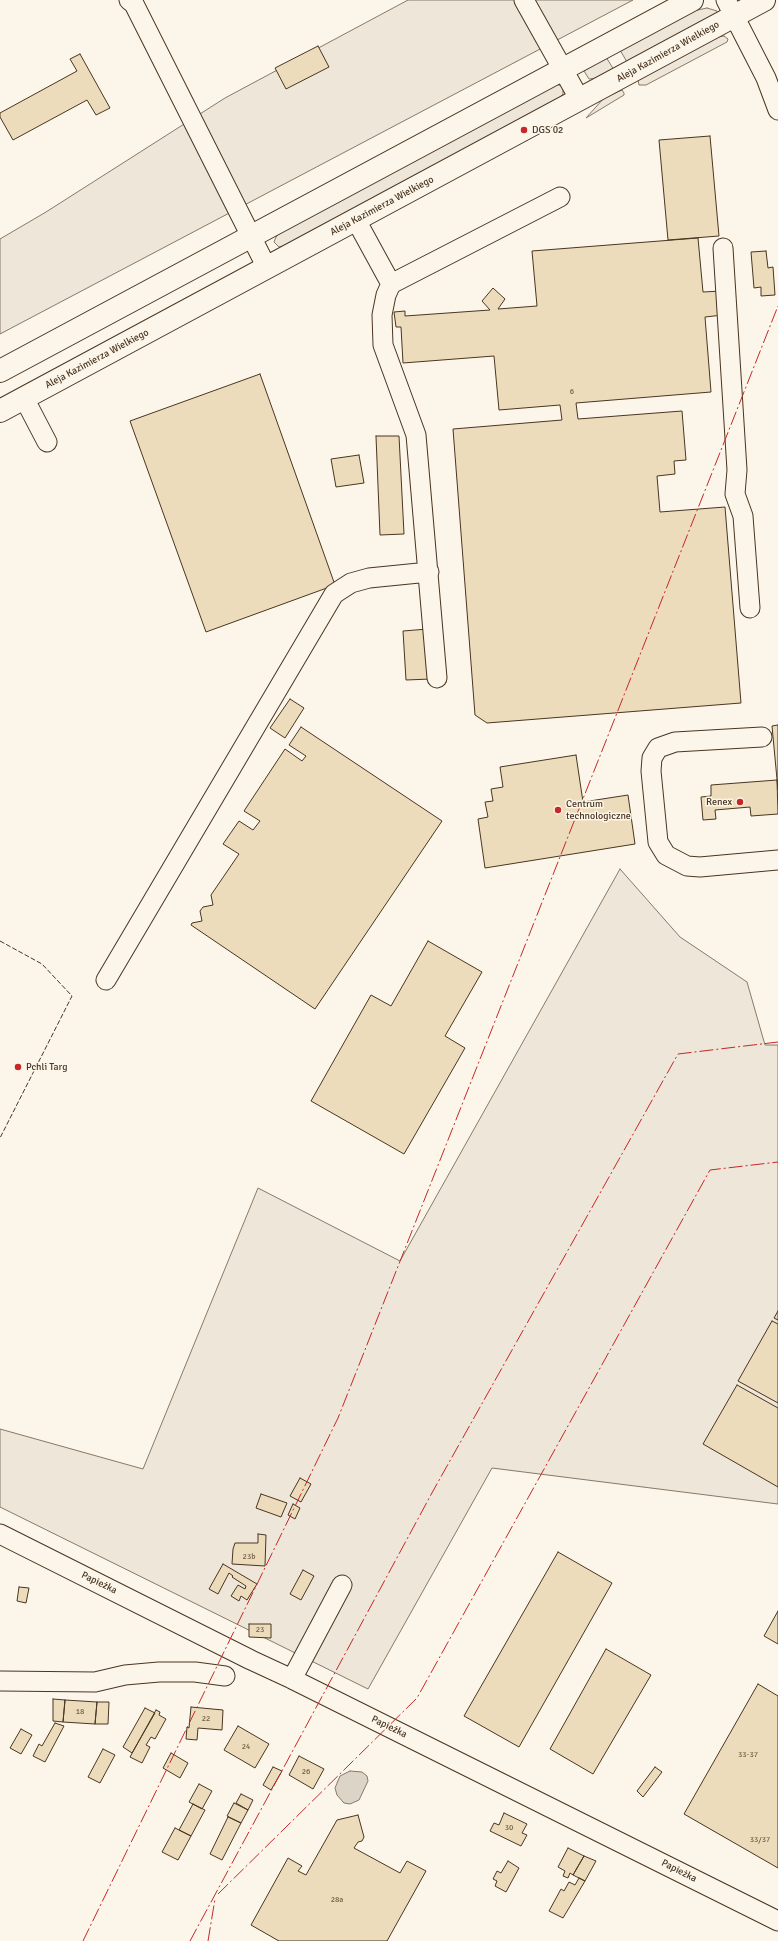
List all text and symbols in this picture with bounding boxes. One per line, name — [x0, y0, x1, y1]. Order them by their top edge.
street label: Aleja Kazimierza Wielkiego — [615, 19, 721, 85]
place label: DGS 02 — [532, 124, 563, 136]
marker: DGS 02 — [519, 125, 529, 135]
street label: Aleja Kazimierza Wielkiego — [328, 174, 436, 238]
street label: Aleja Kazimierza Wielkiego — [43, 327, 151, 391]
house number: 6 — [570, 387, 574, 397]
place label: Renex — [706, 796, 732, 808]
marker: Renex — [735, 797, 745, 807]
place label: Centrum technologiczne — [566, 798, 631, 822]
marker: Centrum technologiczne — [553, 805, 563, 815]
place label: Pchli Targ — [26, 1061, 67, 1073]
marker: Pchli Targ — [13, 1062, 23, 1072]
house number: 23b — [243, 1552, 255, 1562]
street label: Papieżka — [79, 1569, 119, 1597]
house number: 23 — [256, 1625, 264, 1635]
house number: 18 — [76, 1707, 84, 1717]
street label: Papieżka — [369, 1713, 409, 1741]
house number: 22 — [202, 1714, 210, 1724]
house number: 24 — [242, 1742, 250, 1752]
house number: 33-37 — [738, 1750, 758, 1760]
house number: 26 — [302, 1767, 310, 1777]
house number: 30 — [505, 1823, 513, 1833]
house number: 33/37 — [750, 1835, 770, 1845]
street label: Papieżka — [659, 1857, 699, 1885]
house number: 28a — [331, 1895, 343, 1905]

